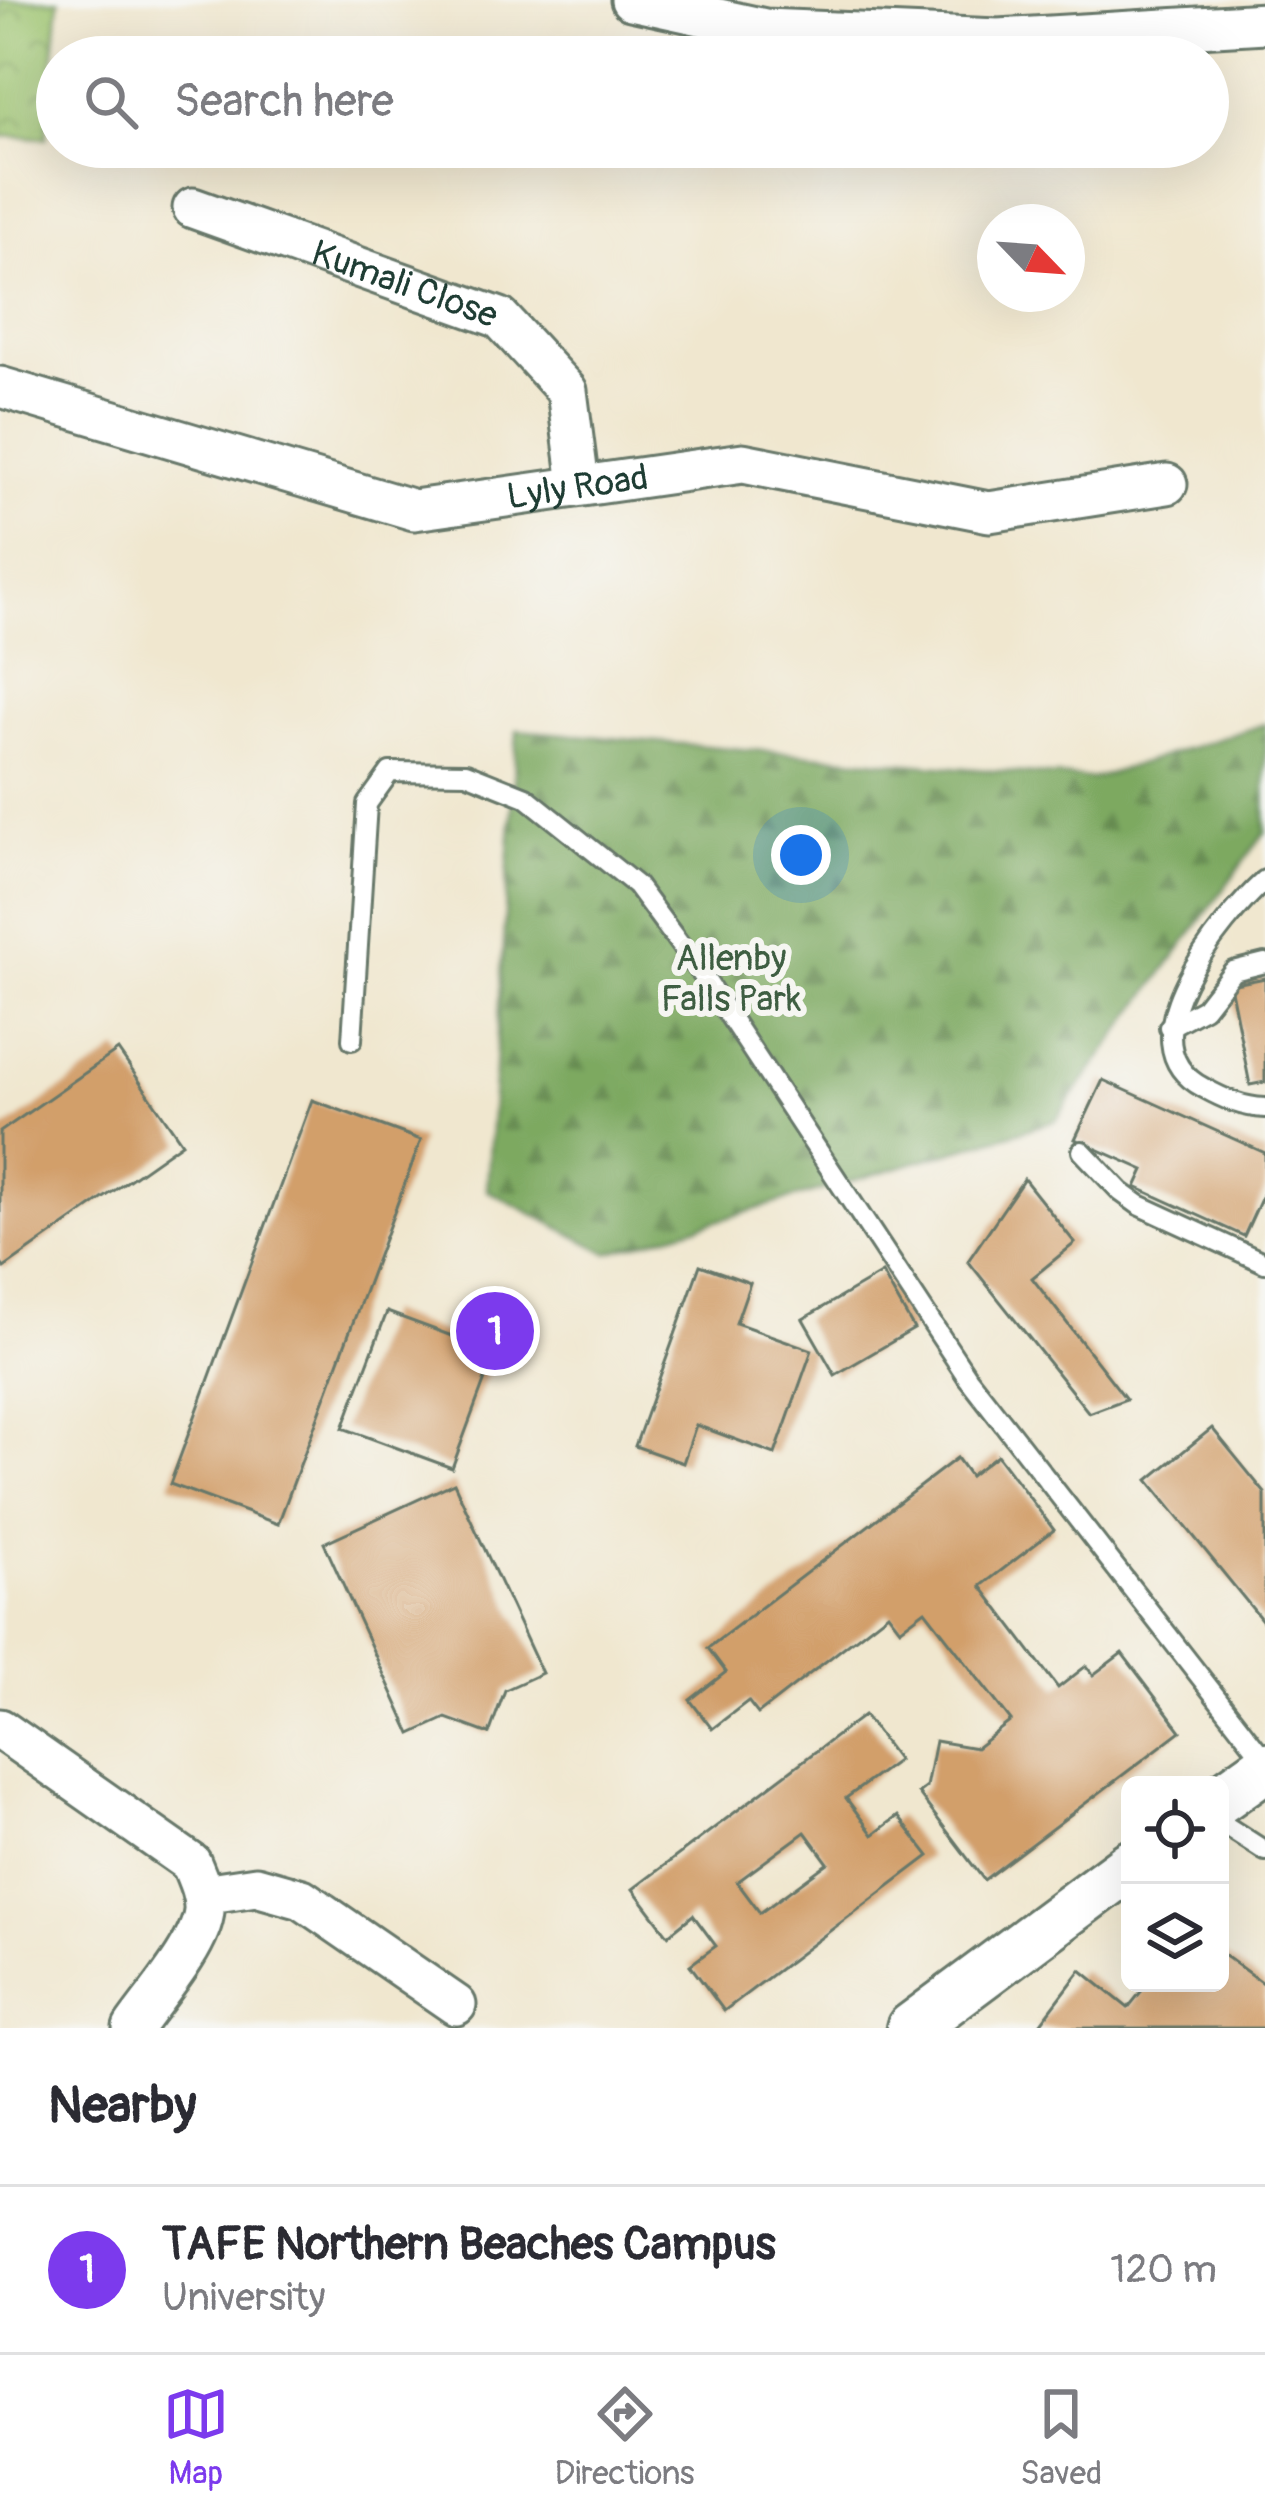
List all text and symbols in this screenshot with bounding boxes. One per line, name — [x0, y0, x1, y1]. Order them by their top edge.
search box — [36, 36, 1229, 168]
icon: search — [78, 69, 144, 135]
text: Search here — [174, 74, 394, 130]
north arrow — [977, 204, 1085, 312]
street label: Kumali Close — [306, 230, 504, 338]
street label: Lyly Road — [504, 454, 651, 519]
your location — [771, 825, 831, 885]
park label: Allenby Falls Park — [661, 936, 801, 1022]
pin: 1 — [456, 1286, 534, 1376]
map controls — [1121, 1776, 1229, 1992]
button: locate — [1121, 1776, 1229, 1884]
button: layers — [1121, 1884, 1229, 1992]
text: Nearby — [48, 2074, 196, 2138]
text: TAFE Northern Beaches Campus — [162, 2217, 776, 2273]
text: 1 — [79, 2245, 95, 2294]
text: 120 m — [1110, 2245, 1217, 2294]
text: University — [162, 2273, 325, 2322]
tab: Map — [163, 2381, 229, 2494]
tab: Directions — [555, 2381, 695, 2494]
tab: Saved — [1020, 2381, 1102, 2494]

